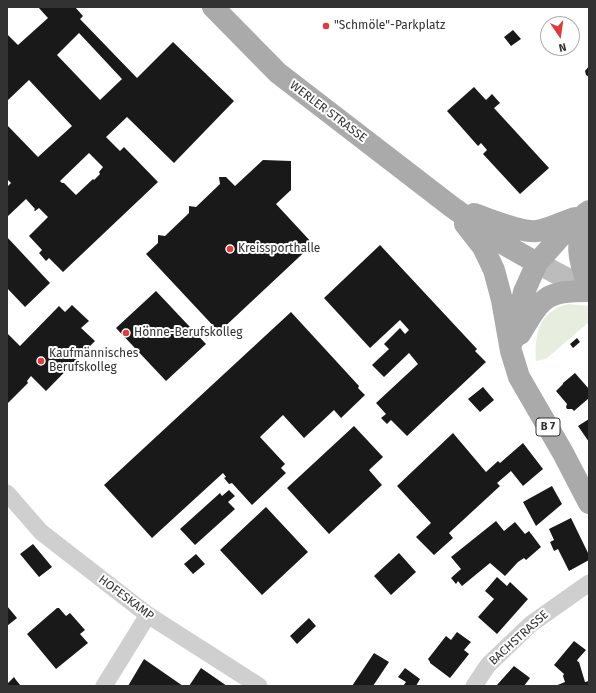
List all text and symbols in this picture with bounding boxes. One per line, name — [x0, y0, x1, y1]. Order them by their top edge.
north arrow — [540, 16, 580, 56]
place label: "Schmöle"-Parkplatz — [334, 19, 445, 33]
marker: "Schmöle"-Parkplatz — [321, 21, 331, 31]
text: N — [558, 40, 568, 54]
street label: WERLER STRASSE — [287, 78, 369, 146]
place label: Kreissporthalle — [238, 242, 320, 256]
marker: Kreissporthalle — [225, 244, 235, 254]
place label: Hönne-Berufskolleg — [134, 326, 242, 340]
marker: Hönne-Berufskolleg — [121, 328, 131, 338]
place label: Kaufmännisches Berufskolleg — [49, 347, 138, 375]
marker: Kaufmännisches Berufskolleg — [36, 356, 46, 366]
road number: B 7 — [536, 418, 560, 436]
street label: HOFESKAMP — [96, 573, 156, 623]
street label: BACHSTRASSE — [486, 608, 552, 668]

